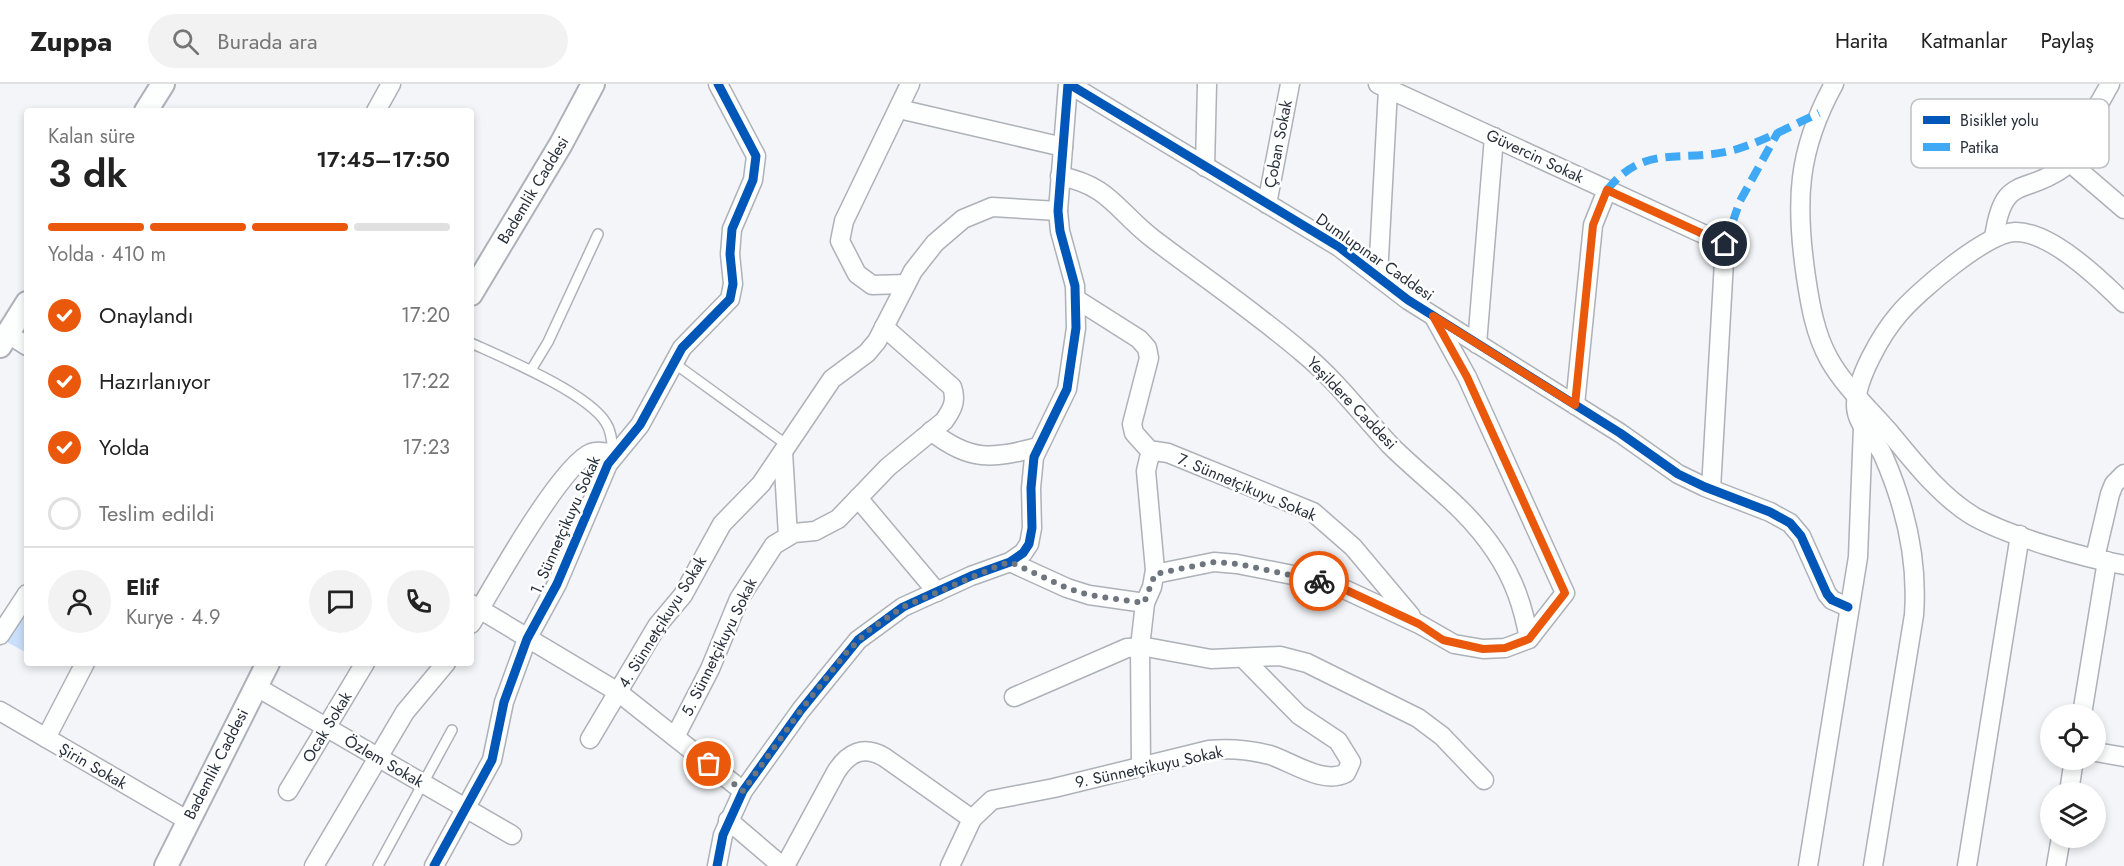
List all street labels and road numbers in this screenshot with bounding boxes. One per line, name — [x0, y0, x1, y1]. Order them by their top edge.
street label: Çoban Sokak — [1258, 97, 1298, 190]
street label: Güvercin Sokak — [1482, 123, 1588, 189]
street label: Bademlik Caddesi — [492, 132, 574, 248]
street label: Dumlupınar Caddesi — [1311, 208, 1439, 306]
street label: Yeşildere Caddesi — [1302, 351, 1402, 455]
street label: 7. Sünnetçikuyu Sokak — [1174, 447, 1321, 527]
street label: 1. Sünnetçikuyu Sokak — [524, 451, 606, 598]
street label: 4. Sünnetçikuyu Sokak — [612, 551, 712, 692]
street label: 5. Sünnetçikuyu Sokak — [676, 573, 763, 720]
street label: Ocak Sokak — [297, 686, 358, 767]
street label: Bademlik Caddesi — [178, 704, 254, 824]
street label: Özlem Sokak — [340, 729, 429, 794]
street label: Şirin Sokak — [55, 737, 132, 795]
street label: 9. Sünnetçikuyu Sokak — [1073, 740, 1226, 794]

